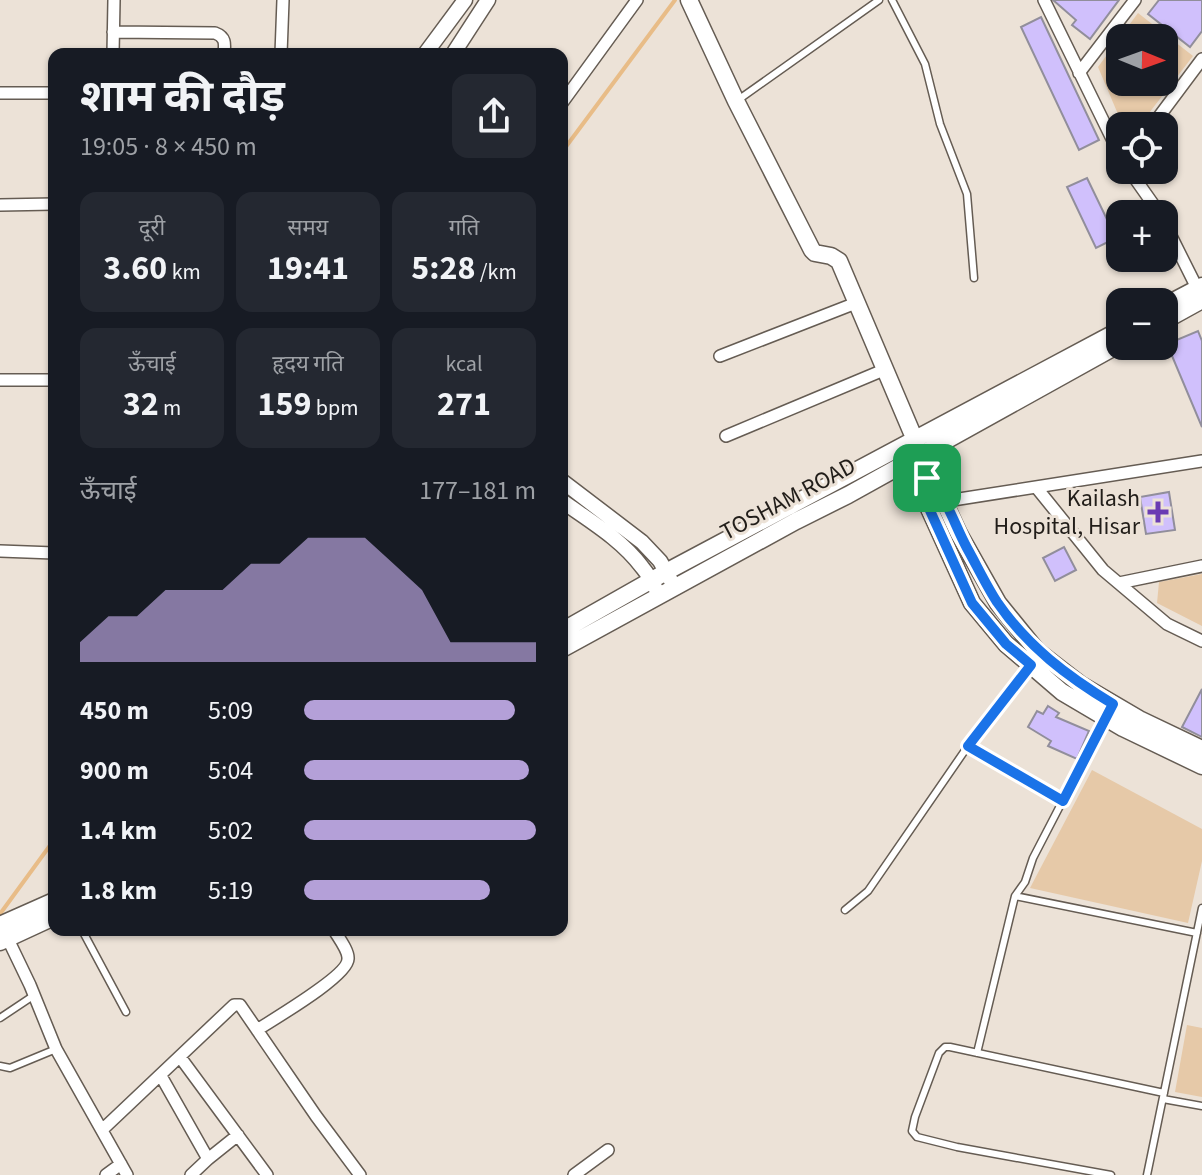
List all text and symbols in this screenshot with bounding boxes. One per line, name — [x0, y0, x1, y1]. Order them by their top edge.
north arrow — [1106, 24, 1178, 96]
map controls — [1106, 24, 1178, 360]
text: शाम की दौड़ — [80, 66, 285, 129]
button: share — [452, 74, 536, 158]
button: locate — [1106, 112, 1178, 184]
text: 19:05 · 8 × 450 m — [80, 128, 257, 165]
button: + — [1106, 200, 1178, 272]
text: दूरी — [139, 212, 165, 244]
text: समय — [288, 212, 328, 244]
text: गति — [449, 212, 479, 244]
text: 3.60 — [103, 244, 167, 293]
text: 19:41 — [267, 244, 349, 293]
text: 5:28 — [411, 244, 475, 293]
text: km — [167, 256, 201, 288]
text: /km — [475, 256, 517, 288]
button: − — [1106, 288, 1178, 360]
text: ऊँचाई — [128, 348, 176, 380]
text: हृदय गति — [272, 348, 344, 380]
text: kcal — [445, 348, 483, 380]
text: 32 — [123, 380, 159, 429]
text: 159 — [258, 380, 311, 429]
text: 271 — [437, 380, 491, 429]
text: m — [159, 392, 181, 424]
text: bpm — [311, 392, 358, 424]
pin — [893, 444, 961, 512]
street label: TOSHAM ROAD — [714, 449, 862, 549]
icon: arrive — [905, 456, 949, 500]
text: ऊँचाई — [80, 472, 136, 509]
text: 177–181 m — [419, 472, 536, 509]
place label: Kailash Hospital, Hisar — [993, 481, 1141, 544]
marker: Kailash Hospital, Hisar — [1147, 501, 1169, 523]
text: 450 m — [80, 692, 149, 729]
text: 5:09 — [208, 692, 253, 729]
text: 900 m — [80, 752, 149, 789]
text: 5:04 — [208, 752, 253, 789]
text: 1.4 km — [80, 812, 157, 849]
text: 5:02 — [208, 812, 253, 849]
text: 1.8 km — [80, 872, 157, 909]
text: 5:19 — [208, 872, 253, 909]

